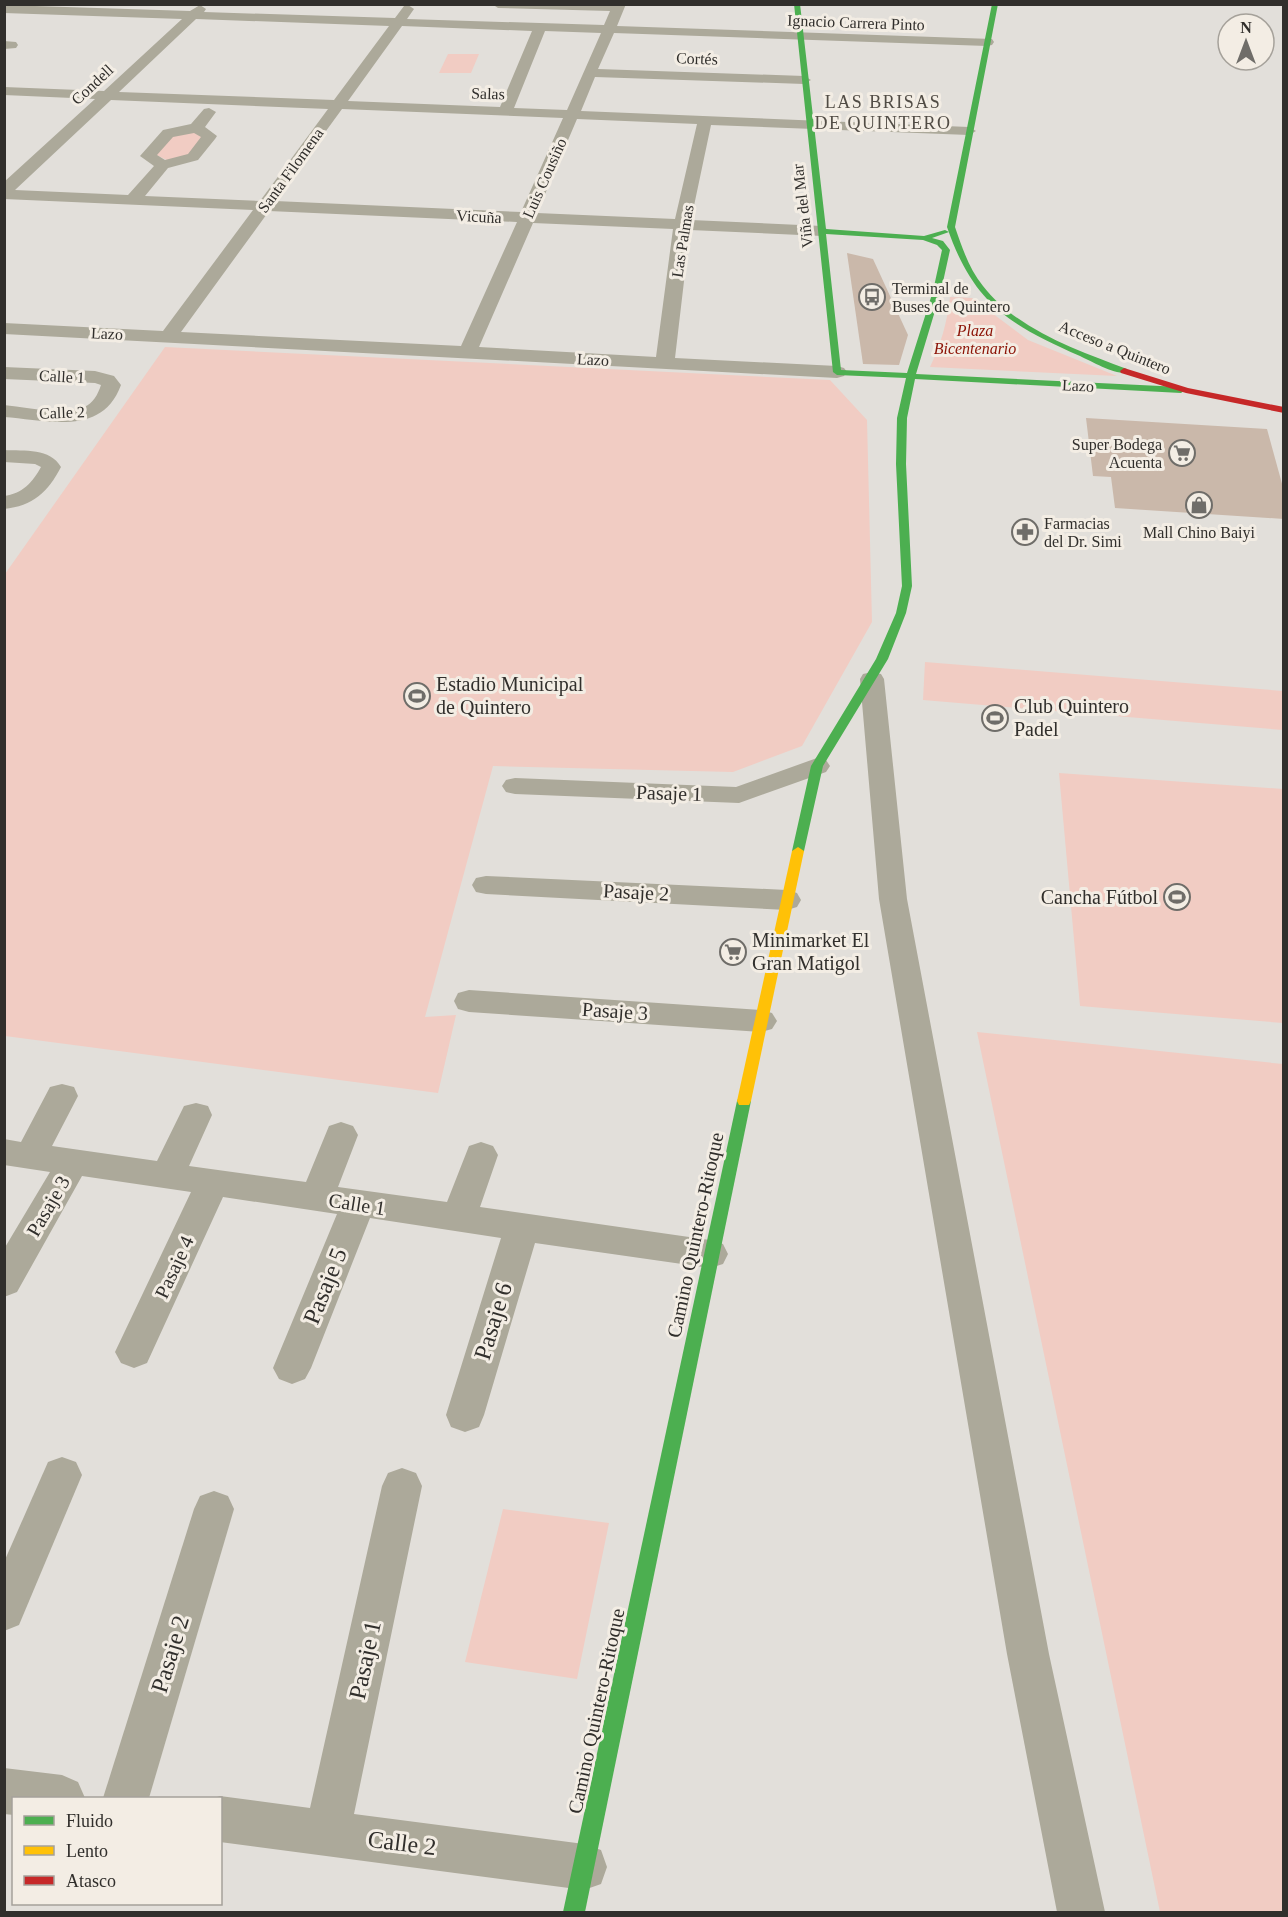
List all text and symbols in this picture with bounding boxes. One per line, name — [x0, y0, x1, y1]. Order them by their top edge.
street label: Ignacio Carrera Pinto — [787, 12, 925, 34]
north arrow — [1216, 12, 1276, 72]
text: N — [1240, 19, 1252, 36]
street label: Cortés — [676, 49, 718, 68]
street label: Condell — [68, 60, 117, 108]
street label: Salas — [471, 84, 505, 103]
district label: LAS BRISAS DE QUINTERO — [815, 92, 951, 133]
street label: Santa Filomena — [254, 125, 327, 216]
street label: Luis Cousiño — [519, 136, 570, 221]
street label: Viña del Mar — [789, 162, 816, 249]
street label: Las Palmas — [668, 204, 697, 279]
street label: Vicuña — [456, 207, 502, 226]
place label: Terminal de Buses de Quintero — [892, 280, 1010, 315]
bus stop icon: Terminal de Buses de Quintero — [857, 282, 887, 312]
street label: Acceso a Quintero — [1056, 317, 1173, 378]
park label: Plaza Bicentenario — [934, 322, 1016, 357]
street label: Lazo — [91, 324, 123, 343]
street label: Lazo — [577, 350, 609, 369]
street label: Calle 1 — [39, 367, 85, 386]
street label: Lazo — [1062, 376, 1094, 395]
street label: Calle 2 — [39, 403, 85, 422]
place label: Super Bodega Acuenta — [1072, 436, 1162, 471]
supermarket icon: Super Bodega Acuenta — [1167, 438, 1197, 468]
shop icon: Mall Chino Baiyi — [1184, 490, 1214, 520]
place label: Farmacias del Dr. Simi — [1044, 515, 1122, 550]
pharmacy icon: Farmacias del Dr. Simi — [1010, 517, 1040, 547]
place label: Mall Chino Baiyi — [1143, 524, 1256, 542]
place label: Estadio Municipal de Quintero — [436, 673, 584, 718]
sports icon: Estadio Municipal de Quintero — [402, 681, 432, 711]
place label: Club Quintero Padel — [1014, 695, 1129, 740]
sports icon: Club Quintero Padel — [980, 703, 1010, 733]
street label: Pasaje 1 — [636, 781, 702, 806]
street label: Pasaje 2 — [602, 879, 670, 906]
sports icon: Cancha Fútbol — [1162, 882, 1192, 912]
place label: Cancha Fútbol — [1041, 886, 1158, 908]
place label: Minimarket El Gran Matigol — [752, 929, 870, 975]
supermarket icon: Minimarket El Gran Matigol — [718, 937, 748, 967]
street label: Pasaje 3 — [581, 998, 649, 1025]
street label: Camino Quintero-Ritoque — [662, 1130, 729, 1340]
street label: Pasaje 3 — [22, 1172, 75, 1241]
street label: Calle 1 — [327, 1189, 387, 1219]
street label: Pasaje 4 — [150, 1232, 199, 1302]
street label: Pasaje 5 — [298, 1244, 352, 1328]
street label: Pasaje 6 — [469, 1279, 517, 1363]
street label: Camino Quintero-Ritoque — [563, 1606, 630, 1816]
street label: Pasaje 2 — [146, 1612, 194, 1696]
street label: Pasaje 1 — [344, 1619, 386, 1701]
legend — [12, 1797, 222, 1905]
text: Fluido — [66, 1811, 113, 1831]
street label: Calle 2 — [366, 1826, 438, 1860]
text: Lento — [66, 1841, 108, 1861]
text: Atasco — [66, 1871, 116, 1891]

